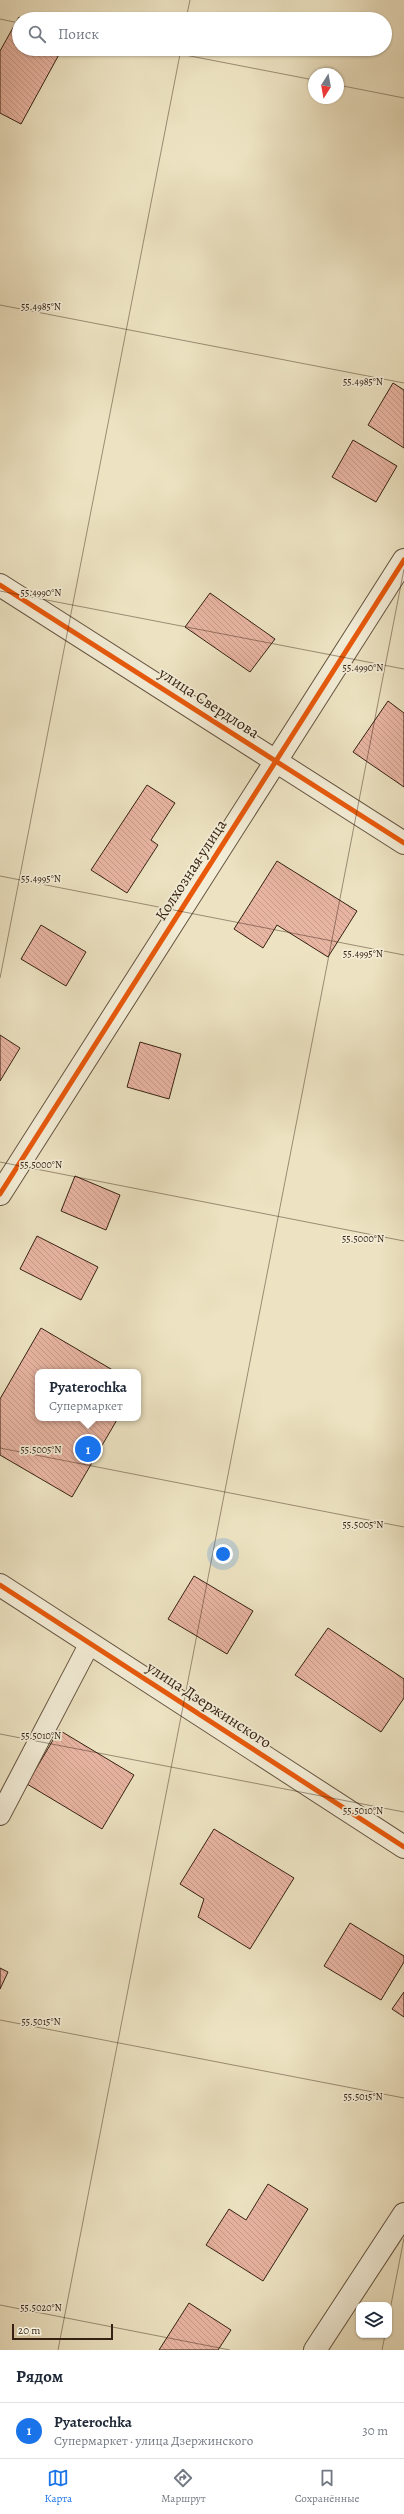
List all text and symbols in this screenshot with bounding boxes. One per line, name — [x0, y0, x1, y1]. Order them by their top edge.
search box — [12, 12, 392, 56]
icon: search — [26, 23, 48, 45]
text: Поиск — [58, 24, 99, 44]
north arrow — [308, 68, 344, 104]
text: 55.4985°N — [21, 300, 61, 313]
text: 55.4985°N — [343, 375, 383, 388]
text: 55.4990°N — [21, 586, 61, 599]
text: 55.4990°N — [343, 661, 383, 674]
street label: улица Свердлова — [154, 662, 264, 744]
street label: Колхозная улица — [150, 815, 232, 925]
text: 55.4995°N — [21, 872, 61, 885]
text: 55.4995°N — [343, 947, 383, 960]
text: 55.5000°N — [20, 1158, 62, 1171]
text: 55.5000°N — [342, 1232, 384, 1245]
popup — [35, 1369, 141, 1421]
text: Pyaterochka — [49, 1377, 127, 1397]
text: Супермаркет — [49, 1397, 123, 1414]
pin: 1 — [75, 1434, 101, 1464]
text: 55.5005°N — [20, 1443, 62, 1456]
text: 55.5005°N — [342, 1518, 384, 1531]
your location — [213, 1544, 233, 1564]
street label: улица Дзержинского — [141, 1656, 276, 1754]
text: 55.5010°N — [21, 1729, 61, 1742]
text: 55.5010°N — [343, 1804, 383, 1817]
text: 55.5015°N — [21, 2015, 61, 2028]
text: 55.5015°N — [343, 2090, 383, 2103]
text: 55.5020°N — [20, 2301, 62, 2314]
map controls — [356, 2302, 392, 2338]
button: layers — [356, 2302, 392, 2338]
scale bar — [12, 2322, 113, 2341]
text: 20 m — [18, 2323, 40, 2338]
text: Рядом — [16, 2365, 63, 2388]
text: Pyaterochka — [54, 2412, 132, 2432]
text: 1 — [27, 2422, 31, 2439]
text: 30 m — [362, 2422, 388, 2439]
text: Супермаркет · улица Дзержинского — [54, 2432, 253, 2449]
tab: Карта — [44, 2467, 72, 2506]
tab: Маршрут — [161, 2467, 206, 2506]
tab: Сохранённые — [295, 2467, 360, 2506]

